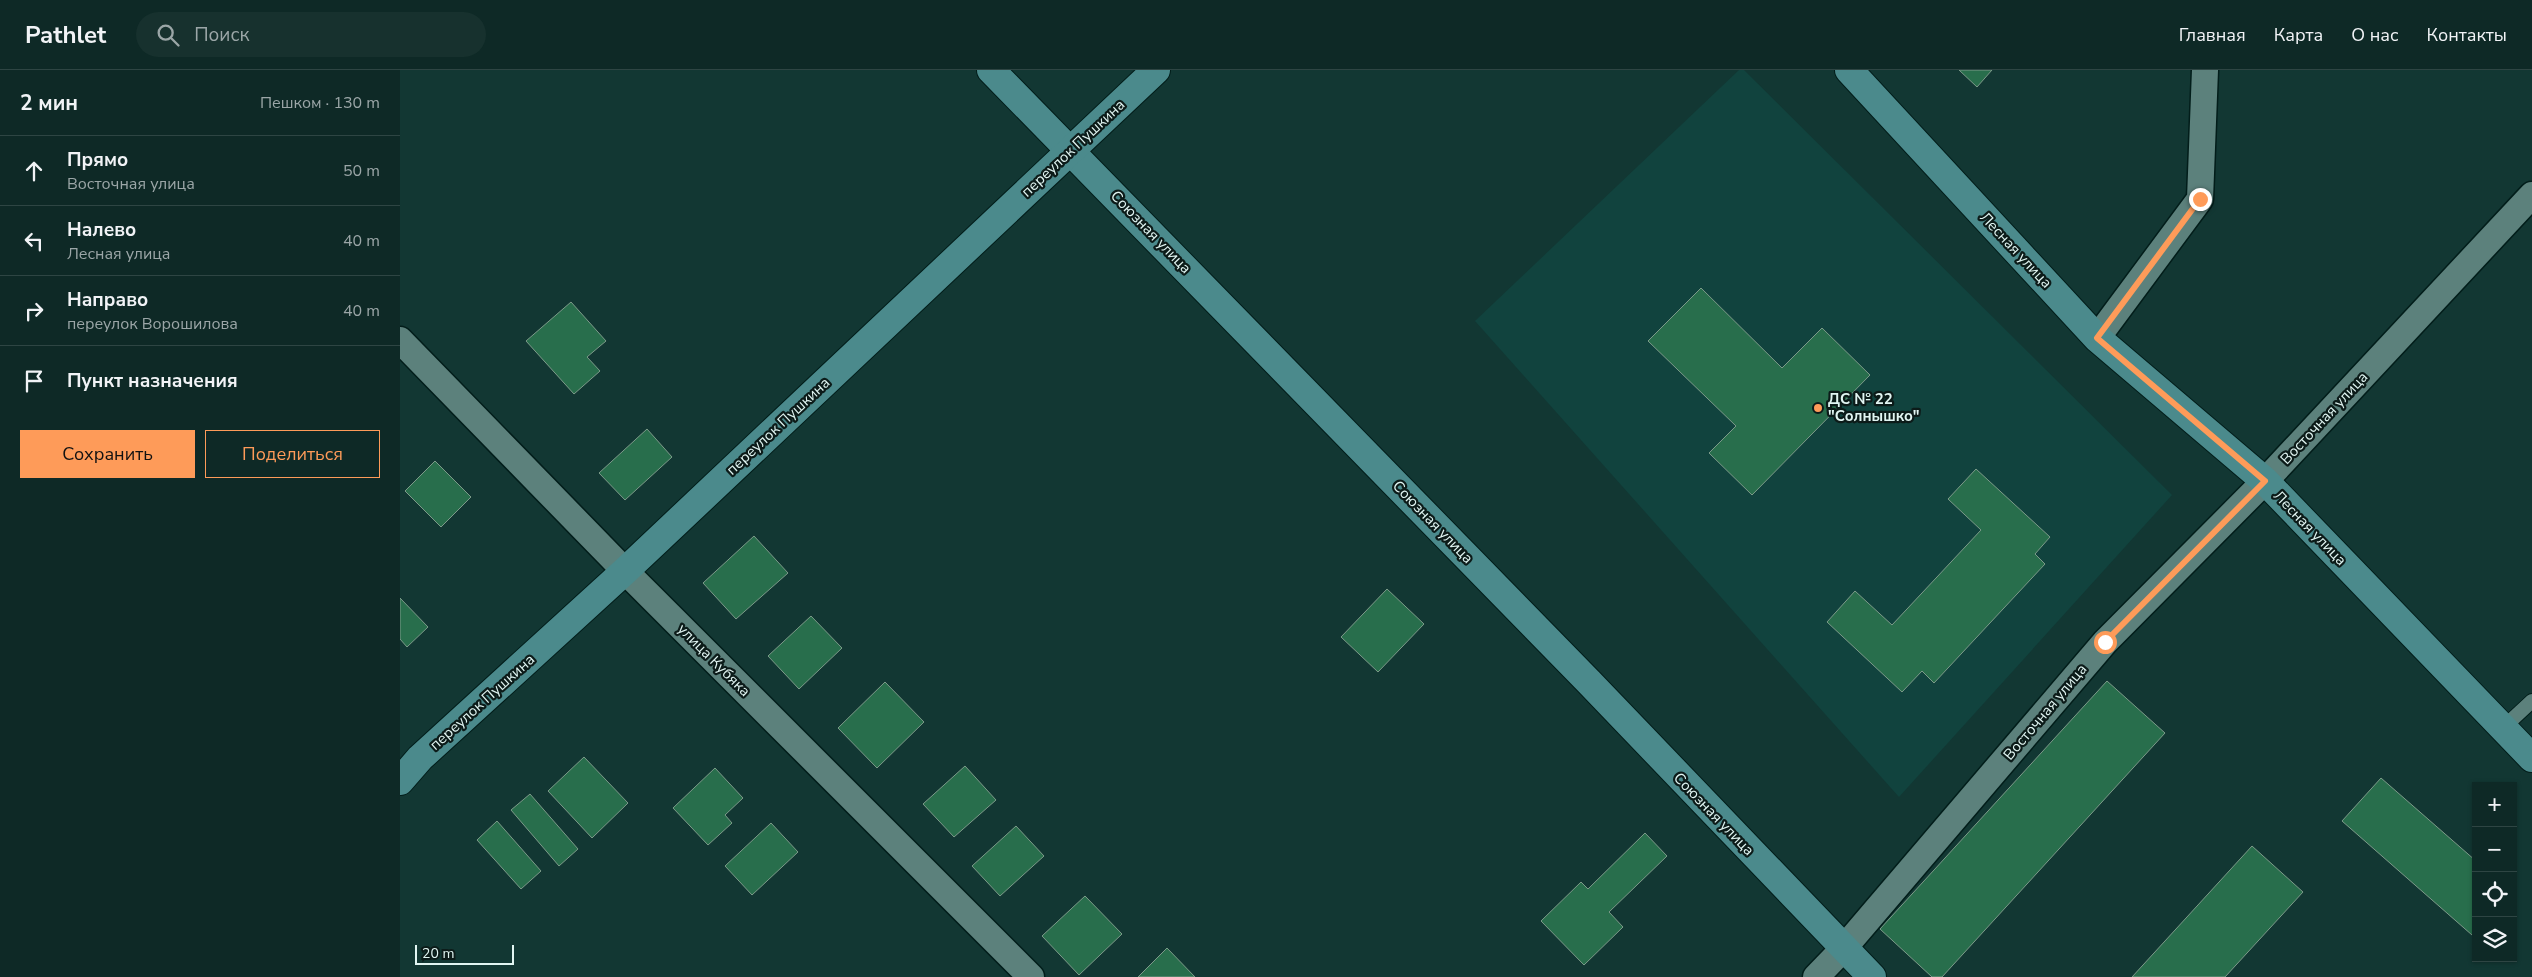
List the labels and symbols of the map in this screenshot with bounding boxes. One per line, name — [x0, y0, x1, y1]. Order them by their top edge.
street label: переулок Пушкина — [1017, 95, 1129, 201]
street label: Союзная улица — [1106, 186, 1196, 278]
route end — [2189, 188, 2212, 211]
street label: Лесная улица — [1976, 208, 2056, 292]
street label: Восточная улица — [2276, 367, 2372, 469]
street label: переулок Пушкина — [722, 373, 834, 479]
place label: ДС № 22 "Солнышко" — [1828, 389, 1920, 426]
marker: ДС № 22 "Солнышко" — [1812, 402, 1824, 414]
street label: Союзная улица — [1388, 476, 1478, 568]
street label: Лесная улица — [2269, 486, 2351, 570]
street label: улица Кубяка — [673, 619, 755, 701]
route start — [2094, 631, 2117, 654]
street label: переулок Пушкина — [425, 649, 539, 755]
street label: Восточная улица — [1999, 660, 2091, 764]
street label: Союзная улица — [1669, 768, 1759, 860]
scale bar — [415, 942, 514, 965]

